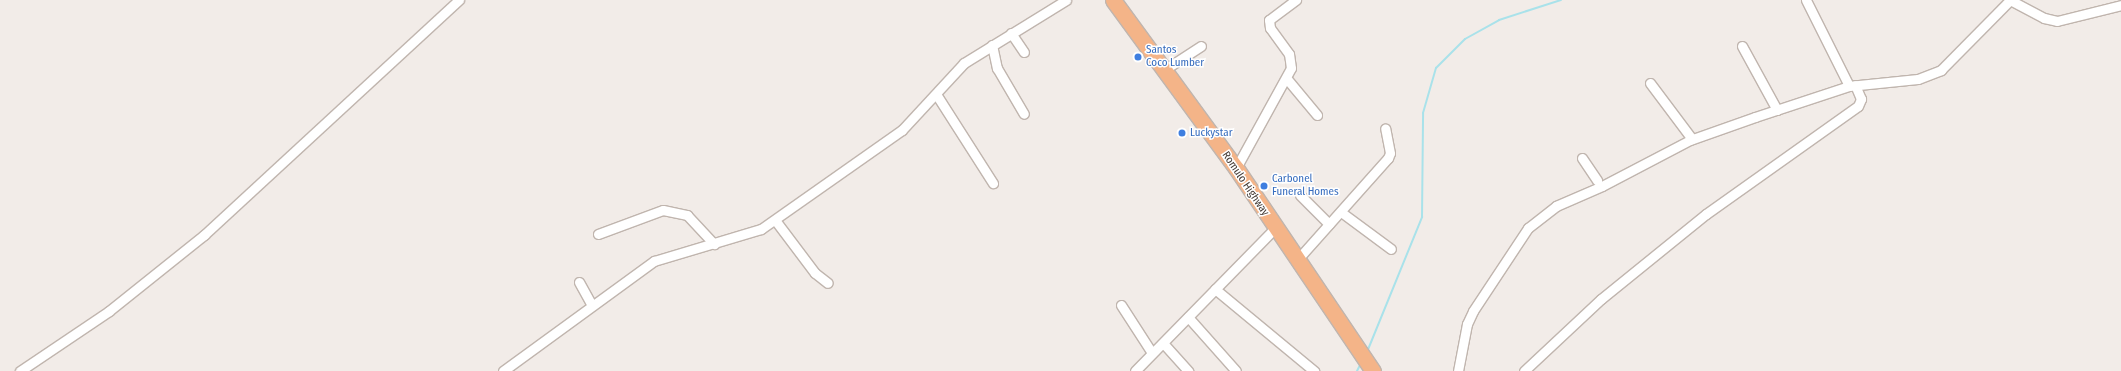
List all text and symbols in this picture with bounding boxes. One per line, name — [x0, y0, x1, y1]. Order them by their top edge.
place label: Santos Coco Lumber — [1146, 44, 1204, 70]
marker: Santos Coco Lumber — [1133, 52, 1143, 62]
place label: Luckystar — [1190, 126, 1233, 140]
marker: Luckystar — [1177, 128, 1187, 138]
street label: Romulo Highway — [1219, 149, 1271, 219]
place label: Carbonel Funeral Homes — [1272, 173, 1339, 199]
marker: Carbonel Funeral Homes — [1259, 181, 1269, 191]

